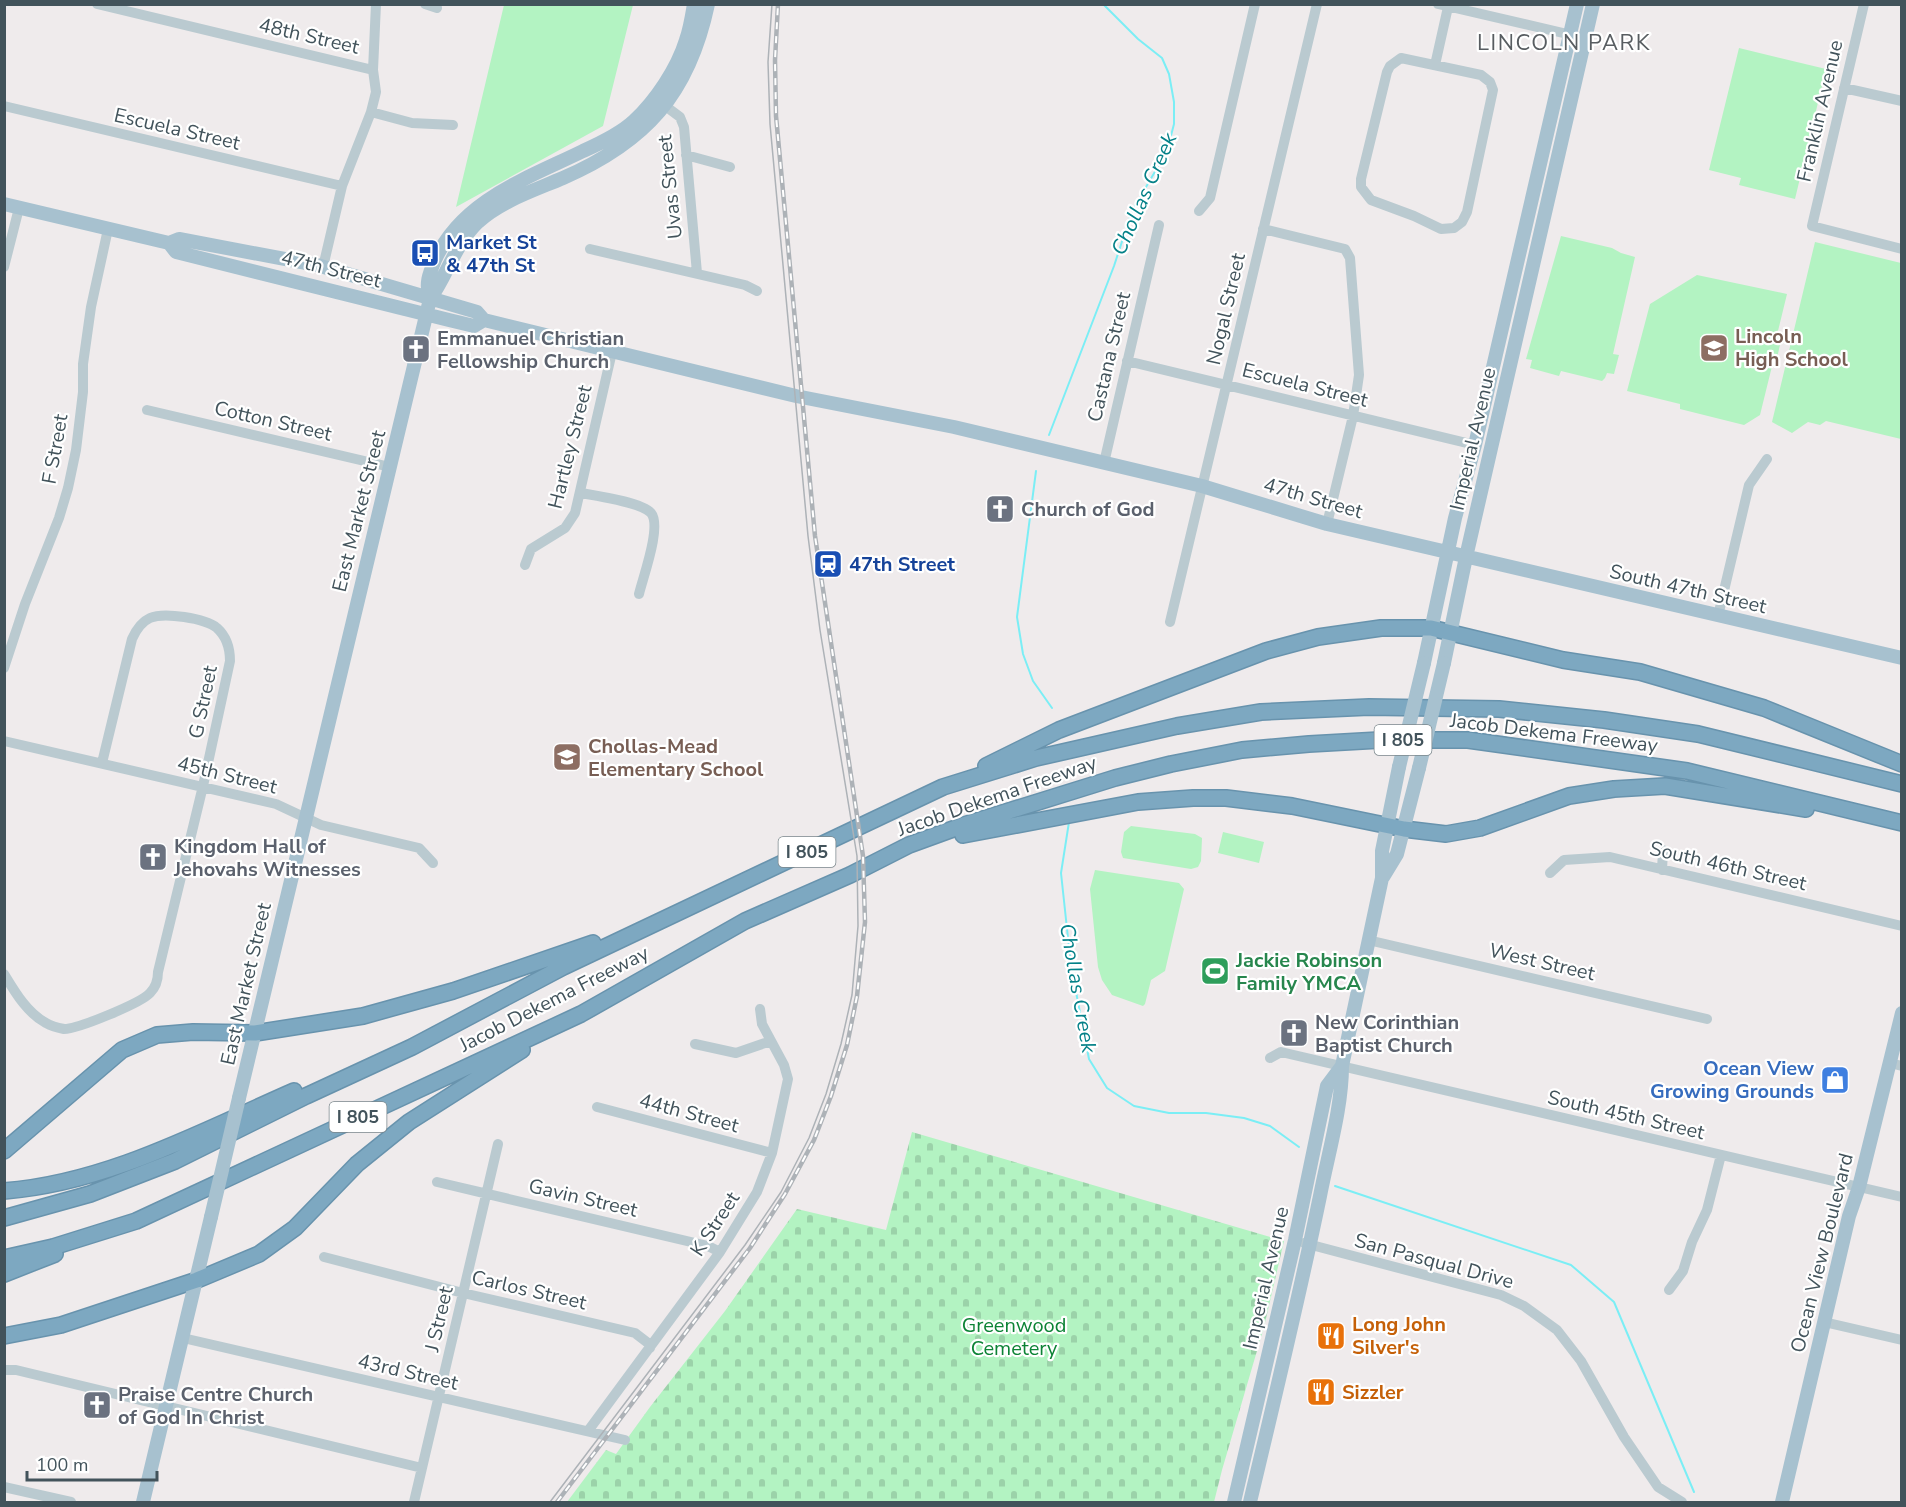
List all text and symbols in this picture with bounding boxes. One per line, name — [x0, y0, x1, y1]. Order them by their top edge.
street label: 48th Street — [256, 11, 363, 61]
district label: LINCOLN PARK — [1477, 28, 1651, 58]
street label: Franklin Avenue — [1791, 37, 1849, 185]
street label: Escuela Street — [111, 101, 244, 157]
water label: Chollas Creek — [1105, 128, 1184, 260]
street label: Uvas Street — [651, 133, 689, 240]
place label: Market St & 47th St — [446, 229, 537, 279]
bus stop icon: Market St & 47th St — [409, 237, 441, 269]
street label: 47th Street — [278, 244, 385, 295]
street label: Nogal Street — [1200, 250, 1252, 368]
street label: Castana Street — [1081, 288, 1137, 425]
place label: Lincoln High School — [1735, 323, 1849, 373]
place label: Emmanuel Christian Fellowship Church — [437, 325, 624, 375]
school or university icon: Lincoln High School — [1698, 332, 1730, 364]
church icon: Emmanuel Christian Fellowship Church — [400, 333, 432, 365]
street label: Escuela Street — [1239, 356, 1372, 414]
street label: Imperial Avenue — [1443, 365, 1503, 513]
street label: Hartley Street — [542, 381, 599, 512]
street label: Cotton Street — [212, 394, 335, 448]
street label: F Street — [36, 411, 75, 486]
street label: East Market Street — [326, 426, 392, 595]
street label: 47th Street — [1260, 471, 1367, 525]
church icon: Church of God — [984, 493, 1016, 525]
place label: Church of God — [1021, 496, 1154, 523]
station icon: 47th Street — [812, 548, 844, 580]
place label: 47th Street — [849, 551, 955, 578]
street label: South 47th Street — [1607, 558, 1770, 620]
street label: G Street — [182, 662, 224, 741]
street label: Jacob Dekema Freeway — [1448, 707, 1660, 759]
road number: I 805 — [1374, 725, 1432, 755]
place label: Chollas-Mead Elementary School — [588, 733, 764, 783]
school or university icon: Chollas-Mead Elementary School — [551, 741, 583, 773]
street label: Jacob Dekema Freeway — [893, 749, 1101, 843]
street label: 45th Street — [174, 750, 281, 801]
place label: Kingdom Hall of Jehovahs Witnesses — [173, 833, 361, 883]
street label: South 46th Street — [1647, 835, 1810, 897]
road number: I 805 — [778, 837, 836, 867]
church icon: Kingdom Hall of Jehovahs Witnesses — [137, 841, 169, 873]
street label: East Market Street — [214, 899, 278, 1068]
water label: Chollas Creek — [1053, 921, 1103, 1055]
street label: West Street — [1486, 937, 1598, 987]
street label: Jacob Dekema Freeway — [454, 939, 654, 1059]
place label: Jackie Robinson Family YMCA — [1235, 947, 1382, 997]
sports icon: Jackie Robinson Family YMCA — [1199, 955, 1231, 987]
place label: New Corinthian Baptist Church — [1315, 1009, 1459, 1059]
church icon: New Corinthian Baptist Church — [1278, 1017, 1310, 1049]
place label: Ocean View Growing Grounds — [1650, 1055, 1814, 1105]
shop icon: Ocean View Growing Grounds — [1819, 1064, 1851, 1096]
street label: South 45th Street — [1545, 1084, 1708, 1146]
street label: 44th Street — [636, 1087, 743, 1140]
road number: I 805 — [330, 1102, 386, 1132]
street label: Ocean View Boulevard — [1784, 1150, 1860, 1356]
street label: Gavin Street — [526, 1172, 641, 1224]
street label: K Street — [684, 1186, 747, 1262]
street label: Imperial Avenue — [1236, 1204, 1296, 1352]
street label: San Pasqual Drive — [1351, 1227, 1517, 1295]
street label: Carlos Street — [469, 1264, 590, 1317]
street label: J Street — [418, 1283, 460, 1355]
place label: Long John Silver's — [1352, 1311, 1446, 1361]
park label: Greenwood Cemetery — [962, 1312, 1066, 1362]
restaurant icon: Long John Silver's — [1315, 1320, 1347, 1352]
street label: 43rd Street — [355, 1347, 462, 1397]
restaurant icon: Sizzler — [1305, 1376, 1337, 1408]
place label: Sizzler — [1342, 1379, 1404, 1406]
place label: Praise Centre Church of God In Christ — [118, 1381, 313, 1431]
church icon: Praise Centre Church of God In Christ — [81, 1389, 113, 1421]
scale bar — [27, 1444, 158, 1482]
text: 100 m — [36, 1453, 88, 1477]

